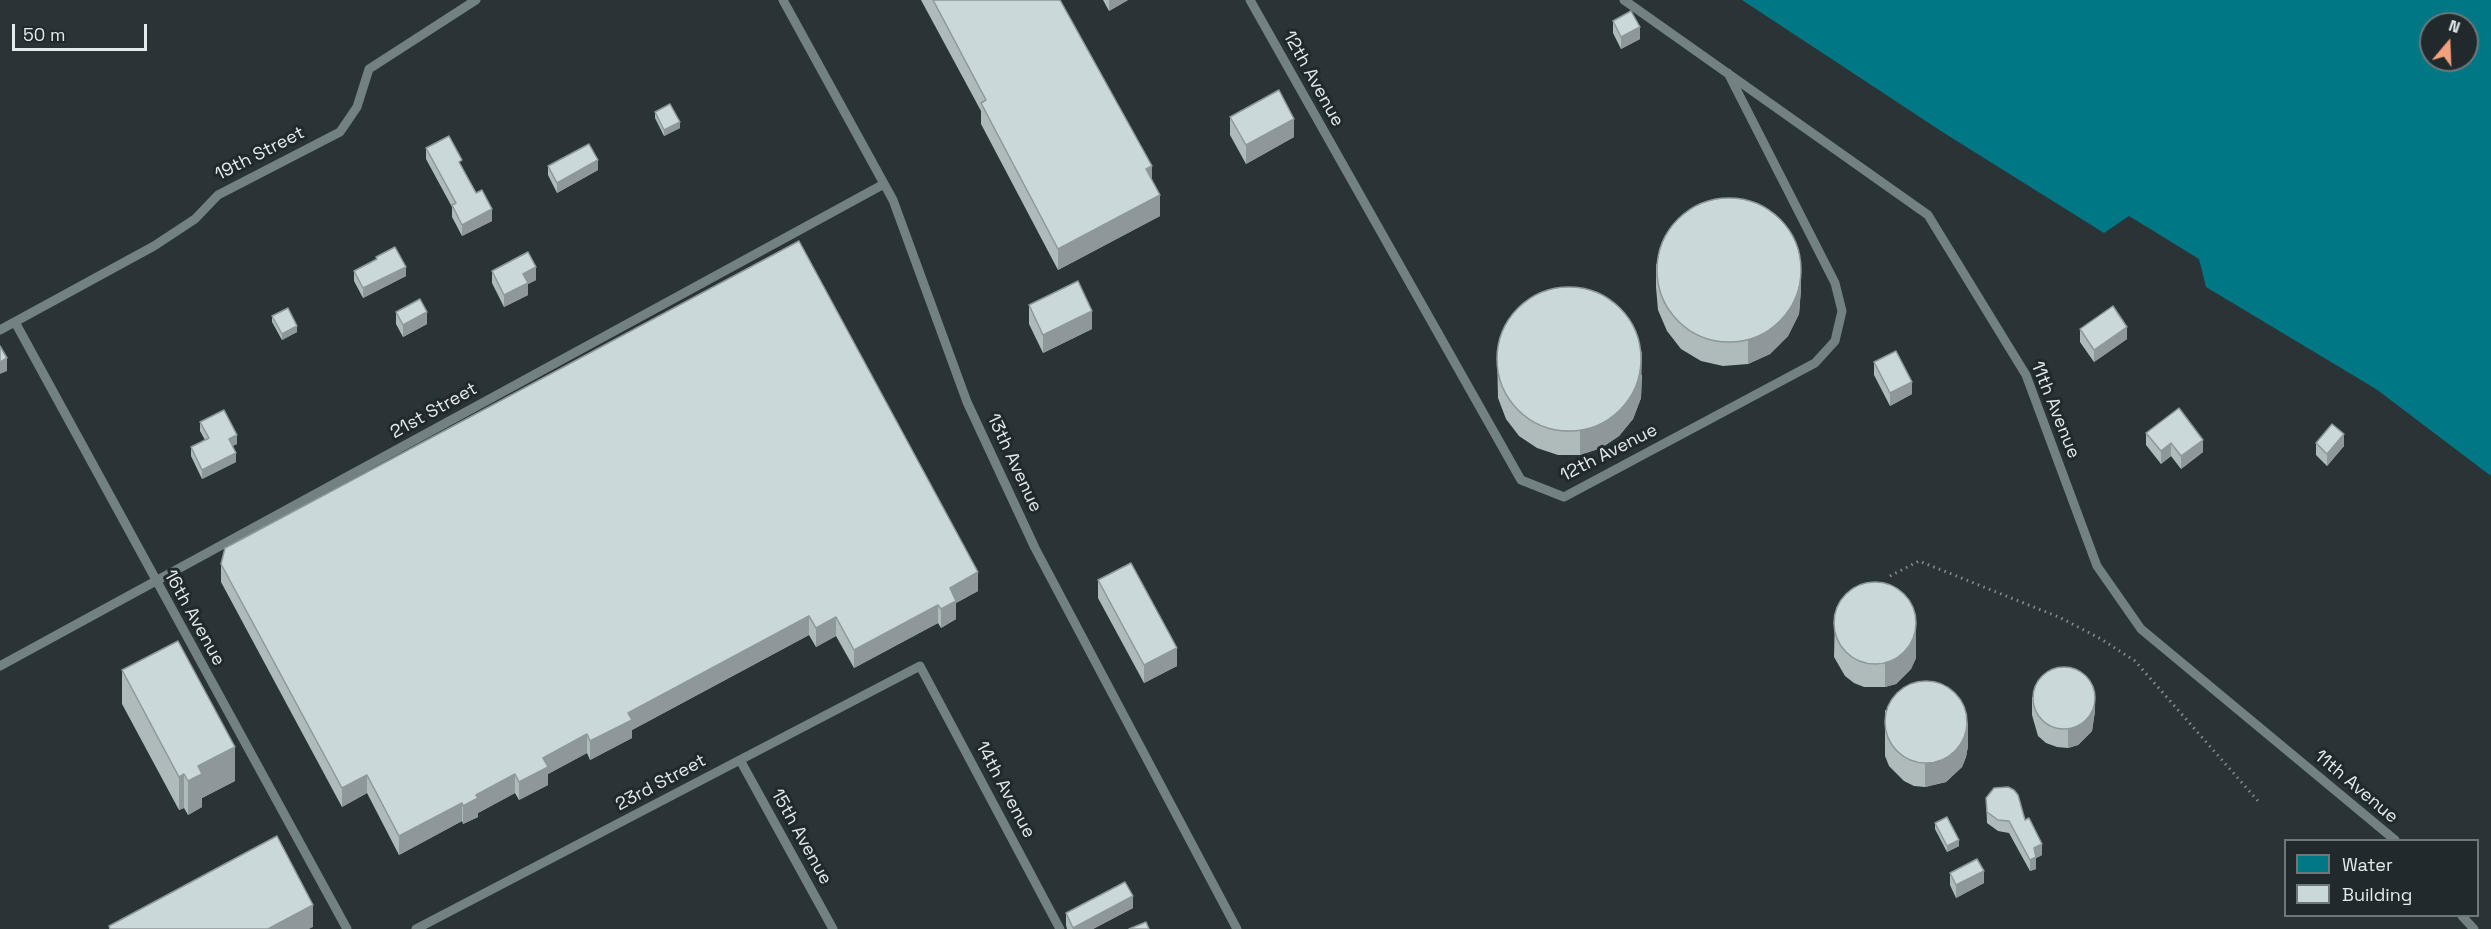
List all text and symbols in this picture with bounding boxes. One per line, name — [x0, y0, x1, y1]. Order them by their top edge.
scale bar — [15, 12, 150, 50]
north arrow — [2419, 12, 2479, 72]
text: N — [2446, 15, 2463, 38]
text: 50 m — [23, 23, 65, 46]
street label: 12th Avenue — [1278, 27, 1348, 131]
street label: 19th Street — [212, 122, 308, 186]
street label: 11th Avenue — [2026, 358, 2084, 462]
street label: 21st Street — [387, 378, 481, 444]
street label: 13th Avenue — [982, 410, 1046, 516]
street label: 12th Avenue — [1557, 419, 1661, 487]
street label: 16th Avenue — [159, 566, 229, 670]
street label: 14th Avenue — [971, 738, 1039, 842]
street label: 11th Avenue — [2310, 746, 2402, 828]
street label: 23rd Street — [612, 750, 710, 816]
street label: 15th Avenue — [766, 785, 836, 889]
legend — [2284, 839, 2479, 917]
text: Water — [2342, 853, 2393, 876]
text: Building — [2342, 883, 2412, 906]

